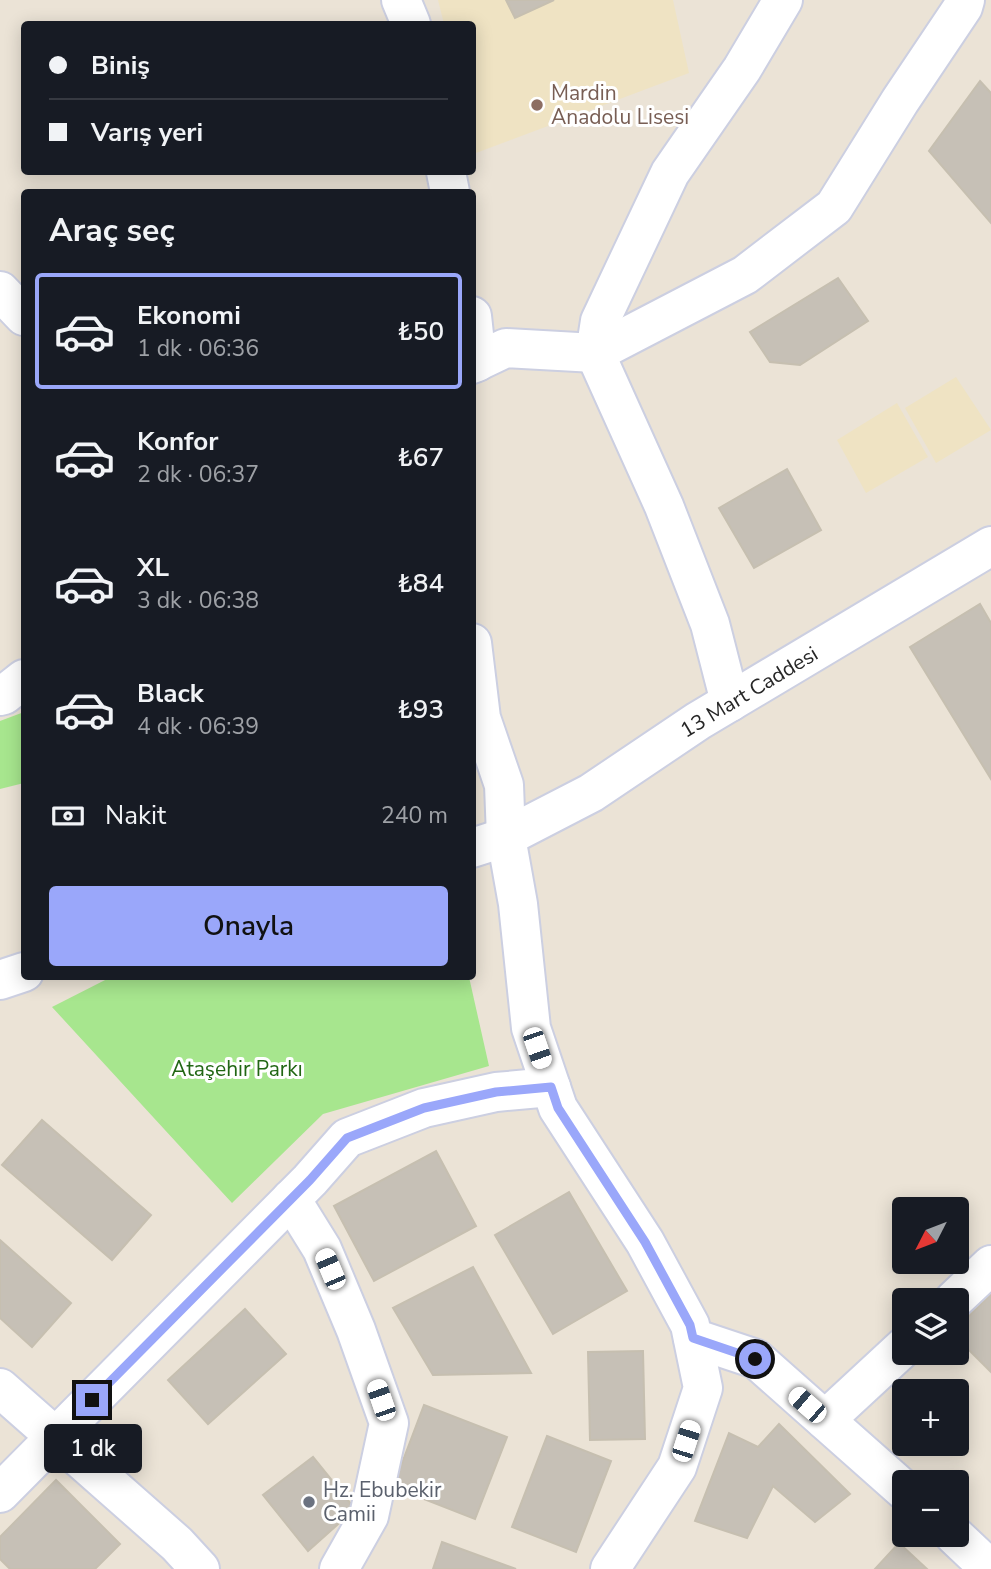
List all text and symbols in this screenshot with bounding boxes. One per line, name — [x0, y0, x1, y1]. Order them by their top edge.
text: Biniş — [91, 48, 150, 83]
place label: Mardin Anadolu Lisesi — [551, 79, 689, 131]
marker: Mardin Anadolu Lisesi — [529, 97, 545, 113]
text: Varış yeri — [91, 115, 203, 150]
text: Araç seç — [49, 209, 175, 252]
text: Ekonomi — [137, 298, 241, 333]
icon: car — [53, 300, 116, 363]
text: ₺50 — [397, 314, 444, 349]
text: 1 dk · 06:36 — [137, 333, 259, 364]
text: Konfor — [137, 424, 218, 459]
icon: car — [53, 426, 116, 489]
text: ₺67 — [397, 440, 444, 475]
text: 2 dk · 06:37 — [137, 459, 259, 490]
text: XL — [137, 550, 169, 585]
icon: car — [53, 552, 116, 615]
text: ₺84 — [397, 566, 444, 601]
text: 3 dk · 06:38 — [137, 585, 259, 616]
street label: 13 Mart Caddesi — [675, 640, 823, 744]
text: Black — [137, 676, 204, 711]
icon: car — [53, 678, 116, 741]
text: ₺93 — [397, 692, 444, 727]
text: 4 dk · 06:39 — [137, 711, 259, 742]
icon: cash — [49, 797, 87, 835]
text: Nakit — [105, 798, 166, 833]
text: 240 m — [381, 800, 448, 831]
button: Onayla — [49, 886, 448, 966]
car — [521, 1025, 554, 1071]
park label: Ataşehir Parkı — [171, 1055, 303, 1083]
north arrow — [892, 1197, 970, 1274]
map controls — [892, 1197, 969, 1547]
car — [313, 1246, 348, 1292]
button: layers — [892, 1288, 969, 1365]
route start — [739, 1343, 771, 1375]
car — [365, 1377, 398, 1423]
button: + — [892, 1379, 969, 1456]
car — [785, 1383, 830, 1427]
route end — [76, 1384, 108, 1416]
car — [670, 1418, 703, 1464]
callout: 1 dk — [43, 1424, 141, 1474]
text: 1 dk — [70, 1433, 116, 1464]
button: − — [892, 1470, 969, 1547]
place label: Hz. Ebubekir Camii — [323, 1476, 442, 1528]
marker: Hz. Ebubekir Camii — [301, 1494, 317, 1510]

